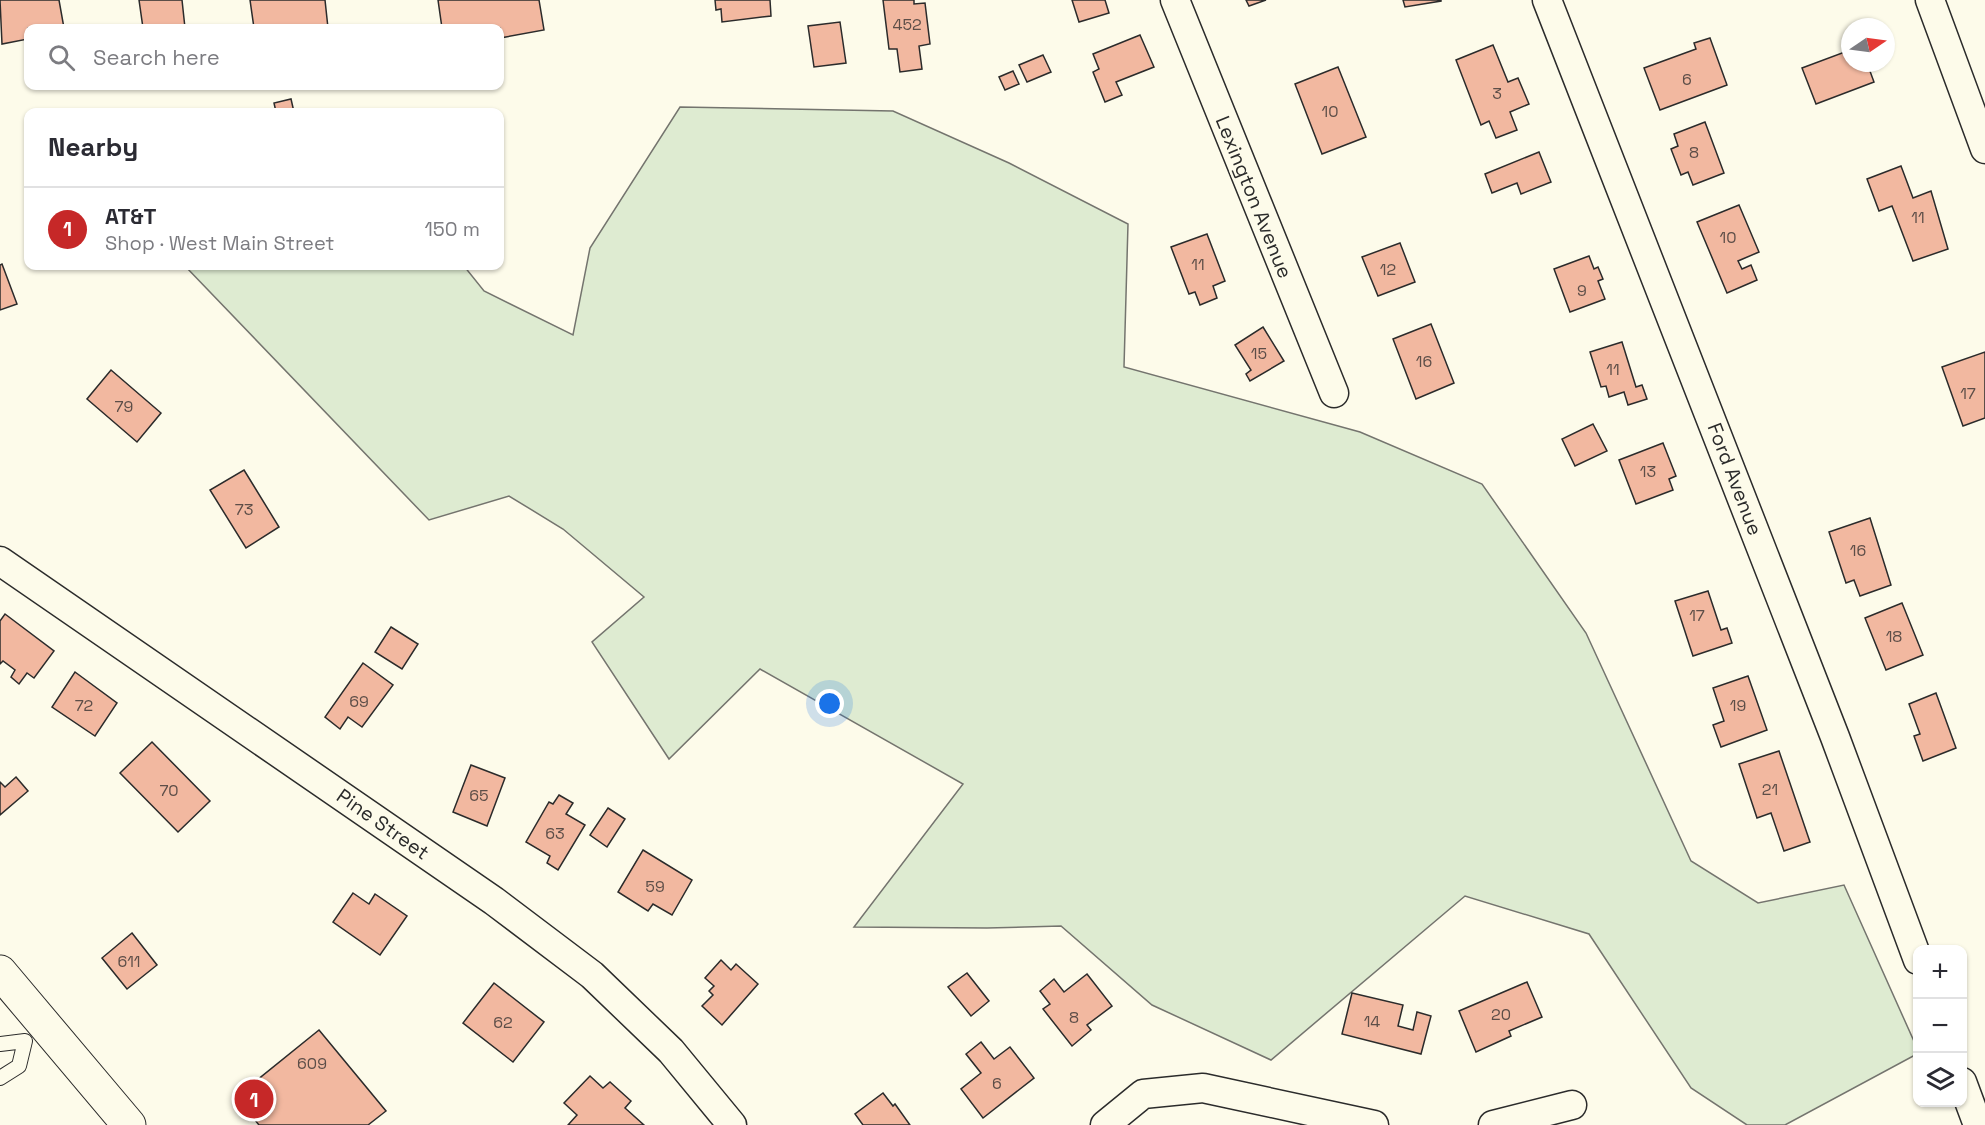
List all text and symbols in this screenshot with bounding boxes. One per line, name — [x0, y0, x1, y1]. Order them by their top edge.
house number: 452 — [892, 14, 922, 35]
north arrow — [1841, 18, 1895, 72]
search box — [24, 24, 504, 90]
icon: search — [45, 41, 78, 74]
text: Search here — [93, 43, 220, 71]
house number: 6 — [1682, 69, 1692, 90]
house number: 3 — [1492, 83, 1502, 104]
house number: 10 — [1322, 101, 1338, 122]
street label: Lexington Avenue — [1210, 112, 1298, 282]
text: Nearby — [48, 130, 138, 164]
house number: 8 — [1689, 142, 1699, 163]
text: AT&T — [105, 202, 156, 230]
house number: 11 — [1911, 207, 1925, 228]
text: 1 — [63, 216, 72, 242]
text: 150 m — [425, 216, 480, 242]
house number: 10 — [1720, 227, 1736, 248]
text: Shop · West Main Street — [105, 230, 335, 256]
house number: 11 — [1191, 254, 1205, 275]
house number: 12 — [1380, 259, 1396, 280]
house number: 9 — [1577, 280, 1587, 301]
house number: 15 — [1251, 343, 1267, 364]
house number: 16 — [1416, 351, 1432, 372]
house number: 11 — [1606, 359, 1620, 380]
house number: 17 — [1960, 383, 1976, 404]
house number: 79 — [115, 396, 133, 417]
street label: Ford Avenue — [1702, 419, 1768, 539]
house number: 13 — [1640, 461, 1656, 482]
house number: 73 — [235, 499, 253, 520]
house number: 16 — [1850, 540, 1866, 561]
house number: 17 — [1689, 605, 1705, 626]
house number: 18 — [1886, 626, 1902, 647]
your location — [815, 689, 844, 718]
house number: 69 — [349, 691, 369, 712]
house number: 72 — [75, 695, 93, 716]
house number: 19 — [1730, 695, 1746, 716]
house number: 21 — [1762, 779, 1778, 800]
house number: 70 — [159, 780, 179, 801]
street label: Pine Street — [332, 783, 434, 865]
house number: 65 — [469, 785, 489, 806]
house number: 63 — [545, 823, 565, 844]
house number: 59 — [645, 876, 665, 897]
map controls — [1913, 945, 1967, 1107]
button: + — [1913, 945, 1967, 999]
house number: 611 — [117, 951, 141, 972]
button: − — [1913, 999, 1967, 1053]
house number: 20 — [1491, 1004, 1511, 1025]
house number: 8 — [1069, 1007, 1079, 1028]
house number: 14 — [1364, 1011, 1380, 1032]
house number: 62 — [493, 1012, 513, 1033]
house number: 609 — [297, 1053, 327, 1074]
button: layers — [1913, 1053, 1967, 1107]
house number: 6 — [992, 1073, 1002, 1094]
pin: 1 — [234, 1076, 274, 1122]

